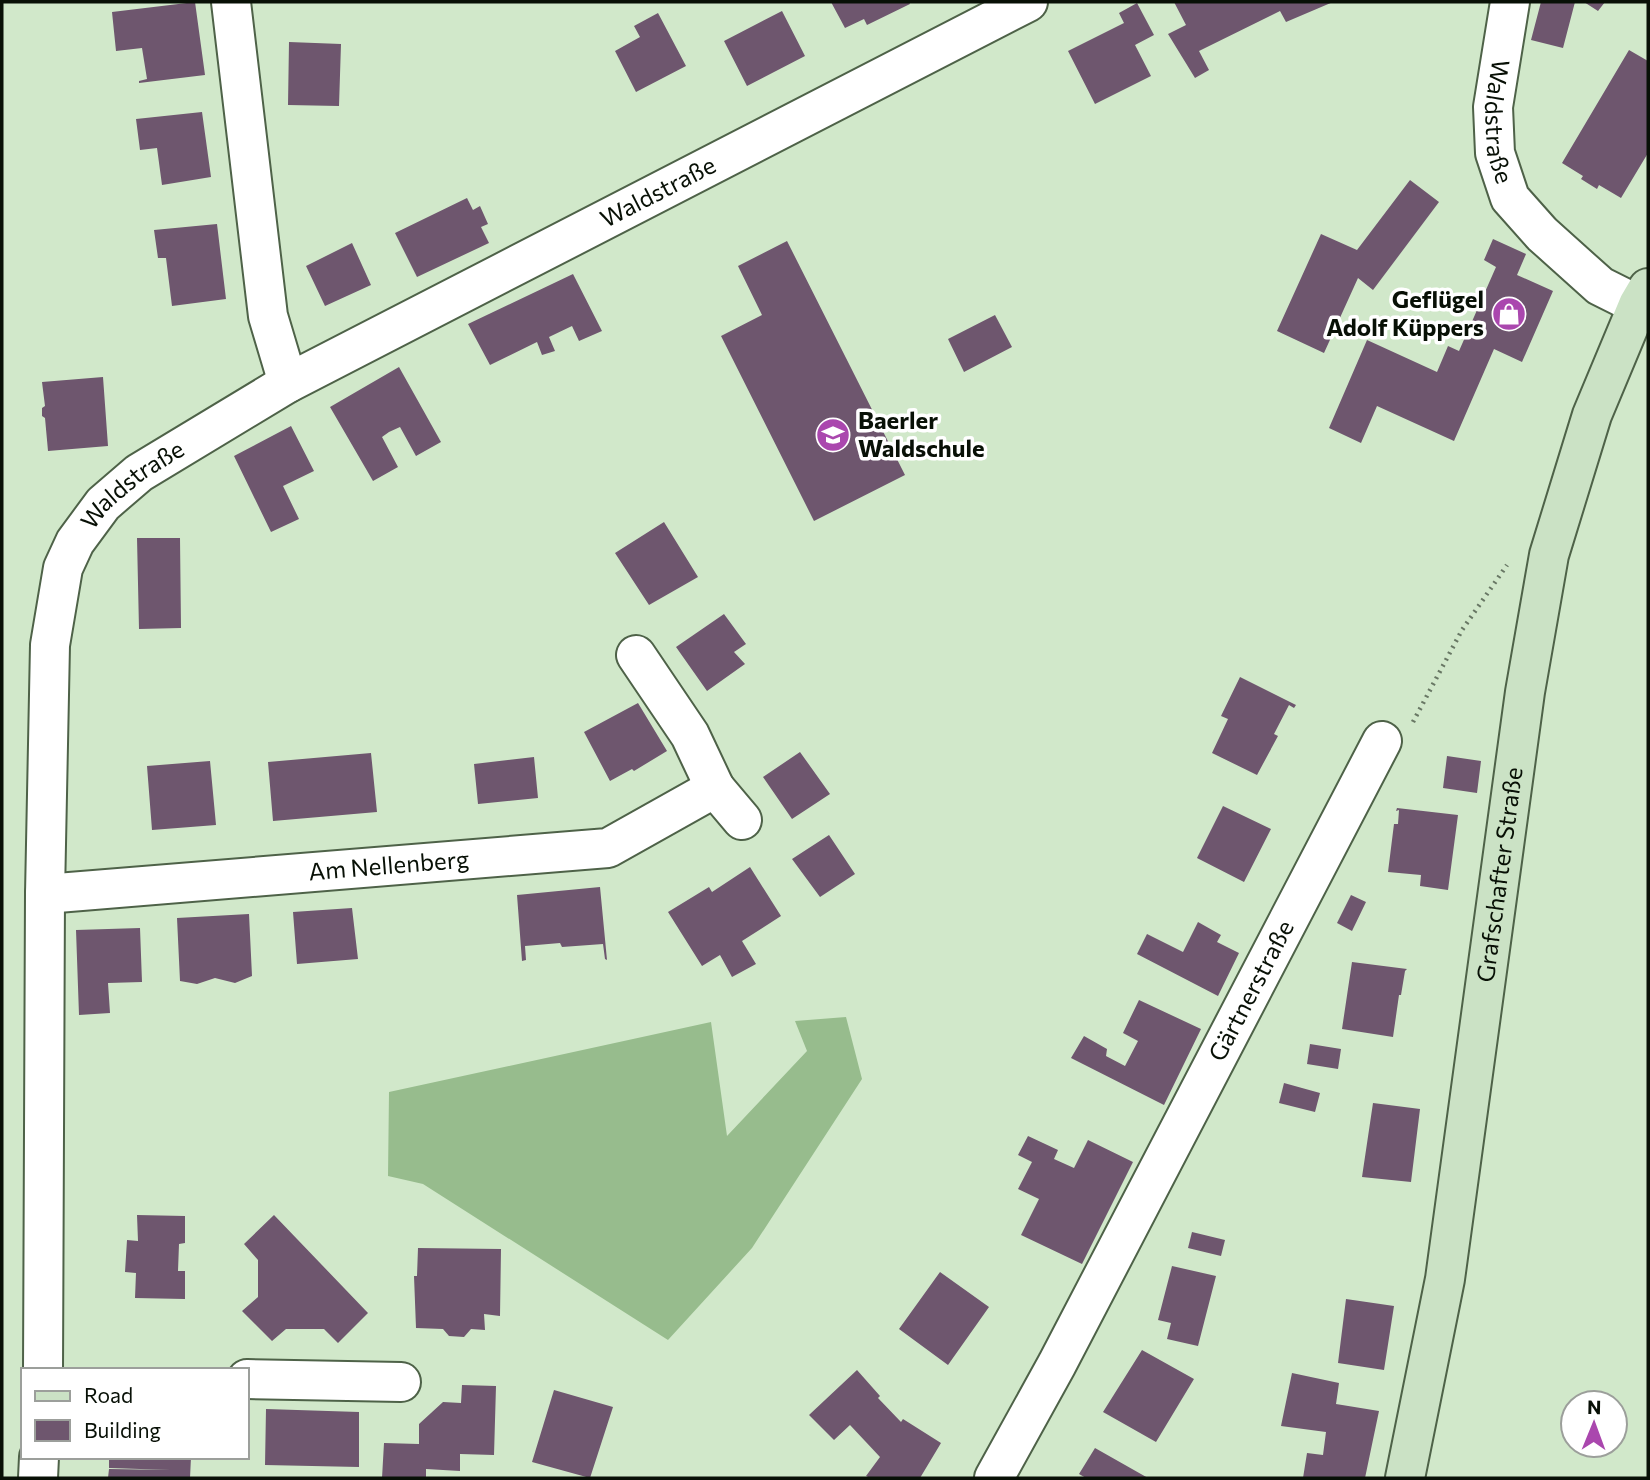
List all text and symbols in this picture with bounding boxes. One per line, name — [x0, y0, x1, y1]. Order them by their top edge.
street label: Waldstraße — [1480, 57, 1520, 187]
street label: Waldstraße — [595, 149, 720, 233]
place label: Geflügel Adolf Küppers — [1326, 284, 1484, 341]
shop icon: Geflügel Adolf Küppers — [1490, 295, 1528, 333]
place label: Baerler Waldschule — [858, 405, 985, 462]
school or university icon: Baerler Waldschule — [814, 416, 852, 454]
street label: Waldstraße — [74, 433, 189, 534]
street label: Grafschafter Straße — [1470, 765, 1528, 984]
street label: Am Nellenberg — [307, 843, 470, 885]
street label: Gärtnerstraße — [1202, 915, 1299, 1066]
legend — [21, 1368, 248, 1459]
text: Road — [84, 1382, 133, 1407]
north arrow — [1559, 1389, 1629, 1459]
text: N — [1587, 1395, 1602, 1418]
text: Building — [84, 1417, 161, 1442]

